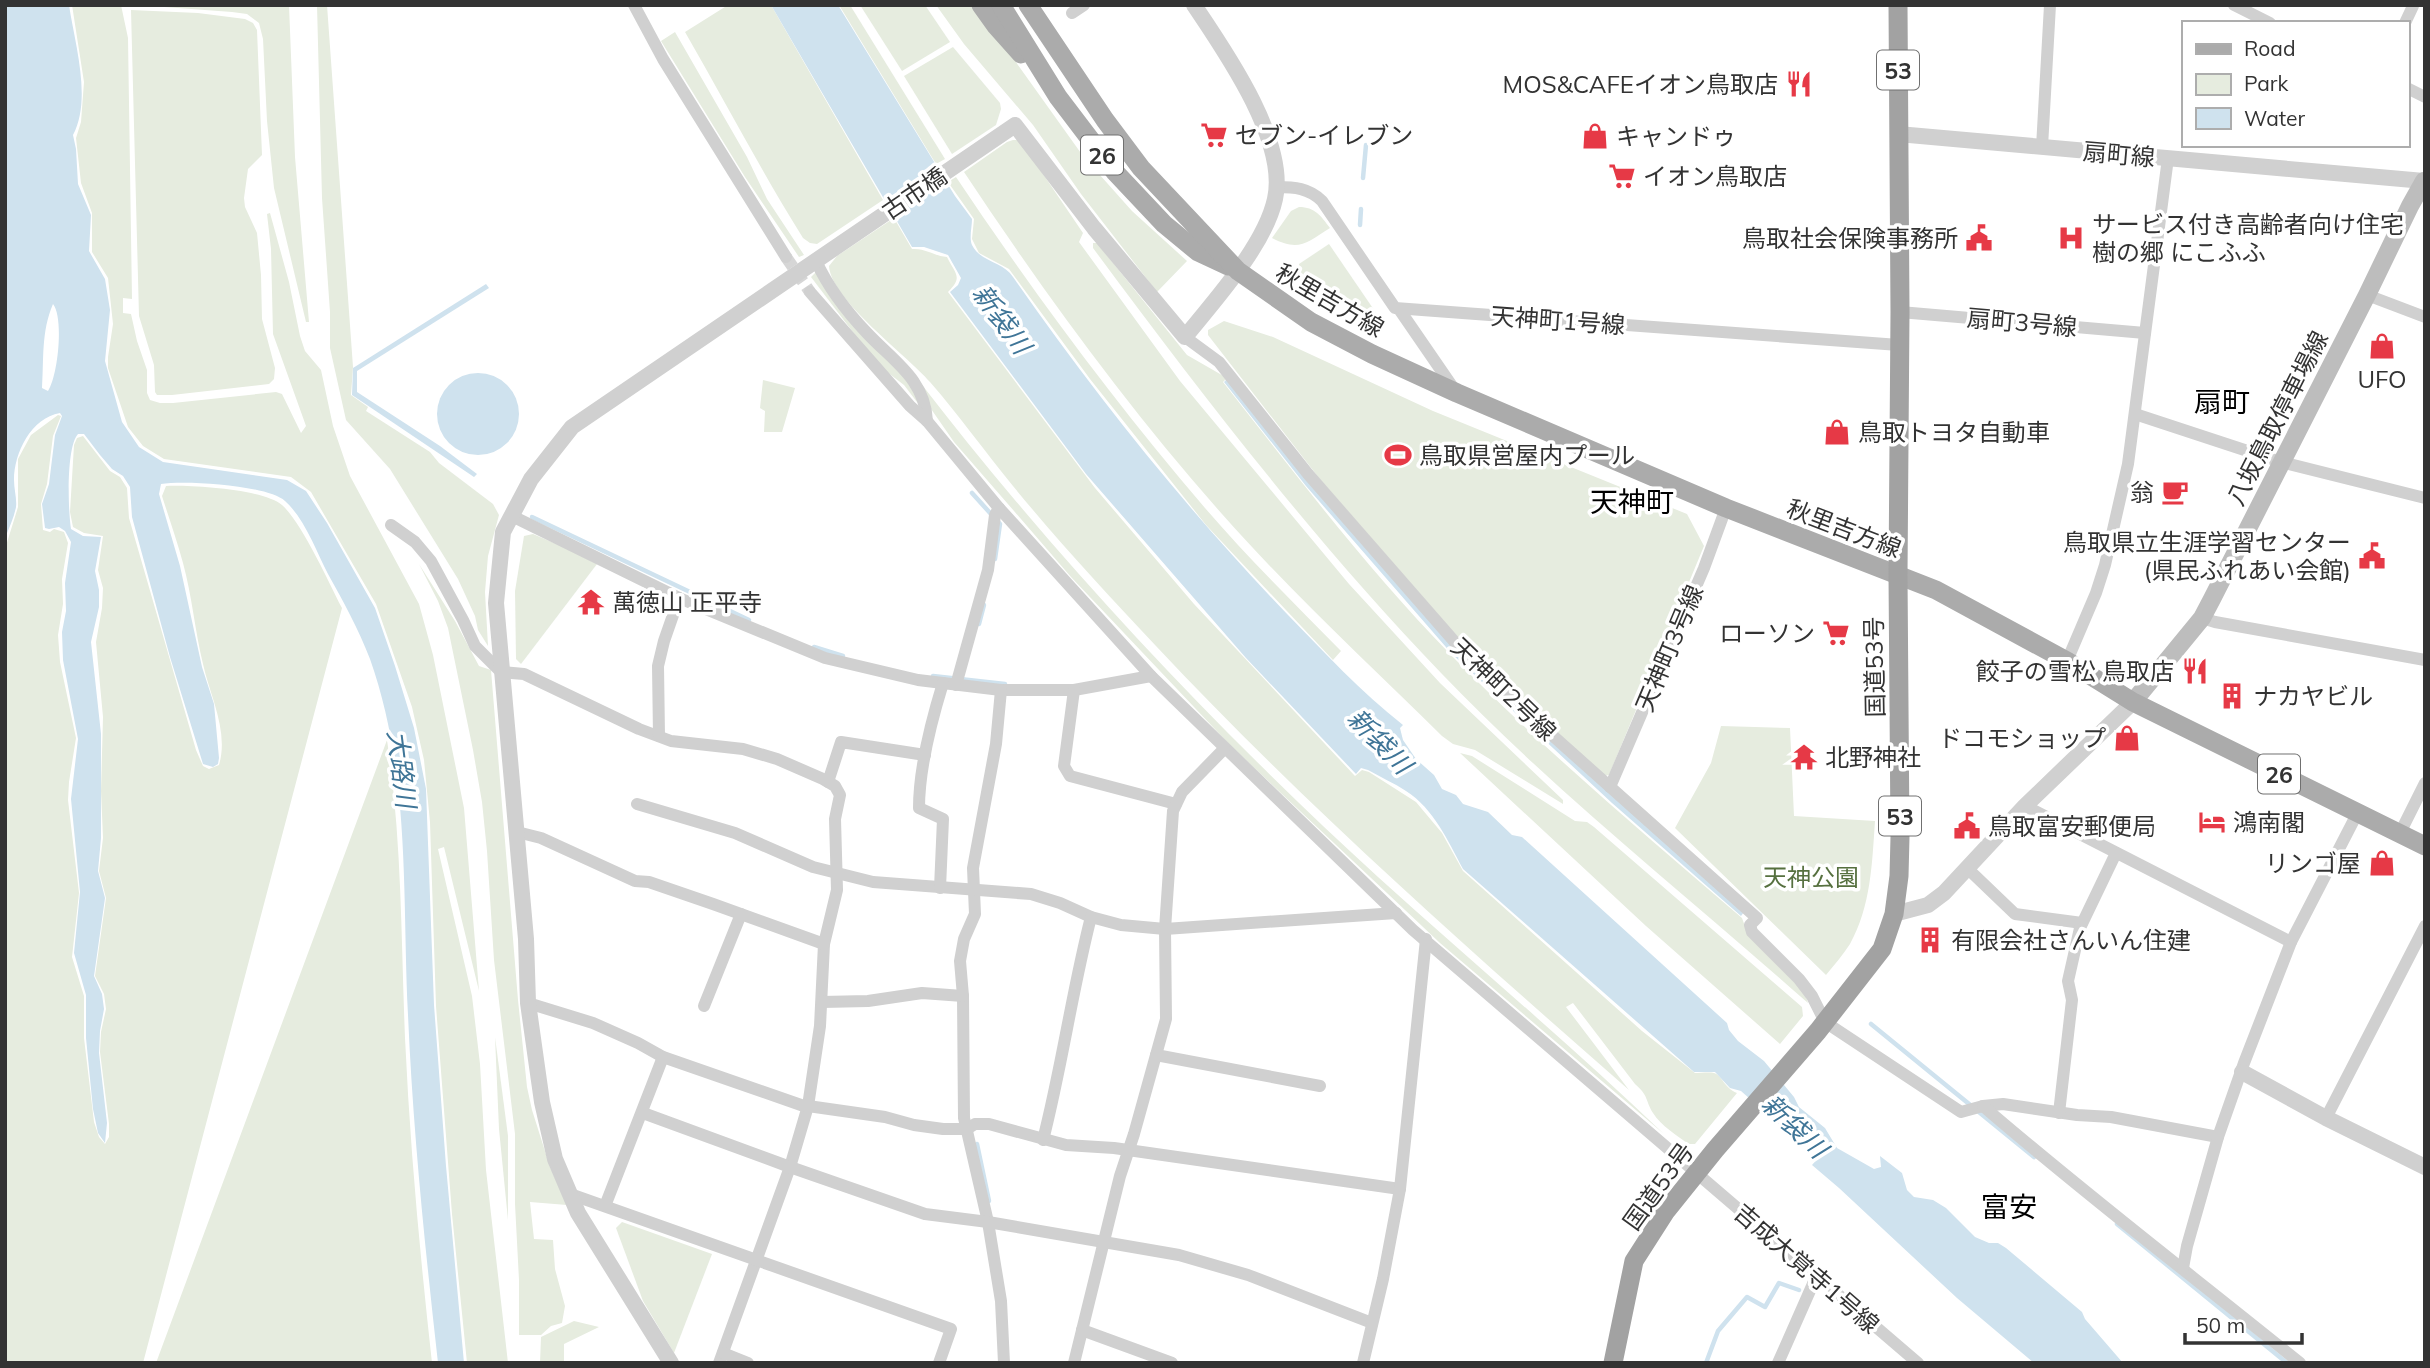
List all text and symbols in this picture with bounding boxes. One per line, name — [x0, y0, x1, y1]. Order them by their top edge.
legend — [2182, 21, 2409, 147]
text: Road — [2244, 35, 2295, 61]
road number: 53 — [1877, 50, 1919, 90]
place label: MOS&CAFEイオン鳥取店 — [1503, 69, 1778, 99]
restaurant icon: MOS&CAFEイオン鳥取店 — [1784, 69, 1814, 99]
text: Park — [2244, 70, 2288, 96]
text: Water — [2244, 105, 2305, 131]
supermarket icon: セブン-イレブン — [1199, 120, 1229, 150]
place label: セブン-イレブン — [1235, 120, 1413, 150]
shop icon: キャンドゥ — [1580, 121, 1610, 151]
place label: キャンドゥ — [1616, 121, 1736, 151]
road number: 26 — [1081, 136, 1123, 174]
street label: 扇町線 — [2082, 136, 2156, 172]
street label: 古市橋 — [876, 160, 952, 226]
supermarket icon: イオン鳥取店 — [1607, 161, 1637, 191]
place label: イオン鳥取店 — [1643, 161, 1787, 191]
place label: サービス付き高齢者向け住宅 樹の郷 にこふふ — [2092, 209, 2404, 267]
place label: 鳥取社会保険事務所 — [1742, 223, 1958, 253]
public building icon: 鳥取社会保険事務所 — [1964, 223, 1994, 253]
hospital icon: サービス付き高齢者向け住宅 樹の郷 にこふふ — [2056, 223, 2086, 253]
street label: 秋里吉方線 — [1271, 257, 1389, 343]
water label: 新袋川 — [966, 278, 1040, 363]
street label: 天神町1号線 — [1490, 300, 1626, 340]
street label: 扇町3号線 — [1966, 302, 2078, 342]
street label: 八坂鳥取停車場線 — [2220, 326, 2334, 510]
shop icon: UFO — [2367, 331, 2397, 361]
place label: UFO — [2357, 364, 2407, 394]
district label: 扇町 — [2194, 384, 2250, 419]
shop icon: 鳥取トヨタ自動車 — [1822, 417, 1852, 447]
place label: 鳥取トヨタ自動車 — [1858, 417, 2050, 447]
sports icon: 鳥取県営屋内プール — [1383, 440, 1413, 470]
place label: 鳥取県営屋内プール — [1419, 440, 1635, 470]
place label: 翁 — [2130, 477, 2154, 507]
cafe icon: 翁 — [2160, 477, 2190, 507]
district label: 天神町 — [1590, 484, 1674, 519]
street label: 秋里吉方線 — [1783, 492, 1905, 564]
place label: 鳥取県立生涯学習センター (県民ふれあい会館) — [2063, 527, 2351, 585]
public building icon: 鳥取県立生涯学習センター (県民ふれあい会館) — [2357, 541, 2387, 571]
street label: 天神町3号線 — [1629, 580, 1709, 716]
temple icon: 萬徳山 正平寺 — [576, 587, 606, 617]
place label: 萬徳山 正平寺 — [612, 587, 762, 617]
street label: 国道53号 — [1858, 616, 1890, 718]
place label: ローソン — [1719, 618, 1815, 648]
supermarket icon: ローソン — [1821, 618, 1851, 648]
street label: 天神町2号線 — [1445, 632, 1563, 746]
place label: 餃子の雪松 鳥取店 — [1976, 656, 2174, 686]
restaurant icon: 餃子の雪松 鳥取店 — [2180, 656, 2210, 686]
building icon: ナカヤビル — [2217, 681, 2247, 711]
place label: ナカヤビル — [2253, 681, 2373, 711]
water label: 新袋川 — [1341, 701, 1421, 783]
place label: ドコモショップ — [1938, 723, 2106, 753]
shop icon: ドコモショップ — [2112, 723, 2142, 753]
water label: 大路川 — [381, 728, 423, 813]
temple icon: 北野神社 — [1789, 742, 1819, 772]
place label: 北野神社 — [1825, 742, 1921, 772]
road number: 26 — [2258, 754, 2300, 794]
road number: 53 — [1879, 796, 1921, 836]
hotel icon: 鴻南閣 — [2197, 807, 2227, 837]
place label: 鴻南閣 — [2233, 807, 2305, 837]
public building icon: 鳥取富安郵便局 — [1952, 811, 1982, 841]
place label: 鳥取富安郵便局 — [1988, 811, 2156, 841]
place label: リンゴ屋 — [2265, 848, 2361, 878]
shop icon: リンゴ屋 — [2367, 848, 2397, 878]
park label: 天神公園 — [1763, 862, 1859, 892]
building icon: 有限会社さんいん住建 — [1915, 925, 1945, 955]
place label: 有限会社さんいん住建 — [1951, 925, 2191, 955]
water label: 新袋川 — [1755, 1087, 1837, 1167]
street label: 国道53号 — [1616, 1136, 1700, 1236]
district label: 富安 — [1981, 1189, 2037, 1224]
street label: 吉成大覚寺1号線 — [1728, 1197, 1886, 1339]
scale bar — [2185, 1302, 2302, 1346]
text: 50 m — [2196, 1312, 2245, 1338]

